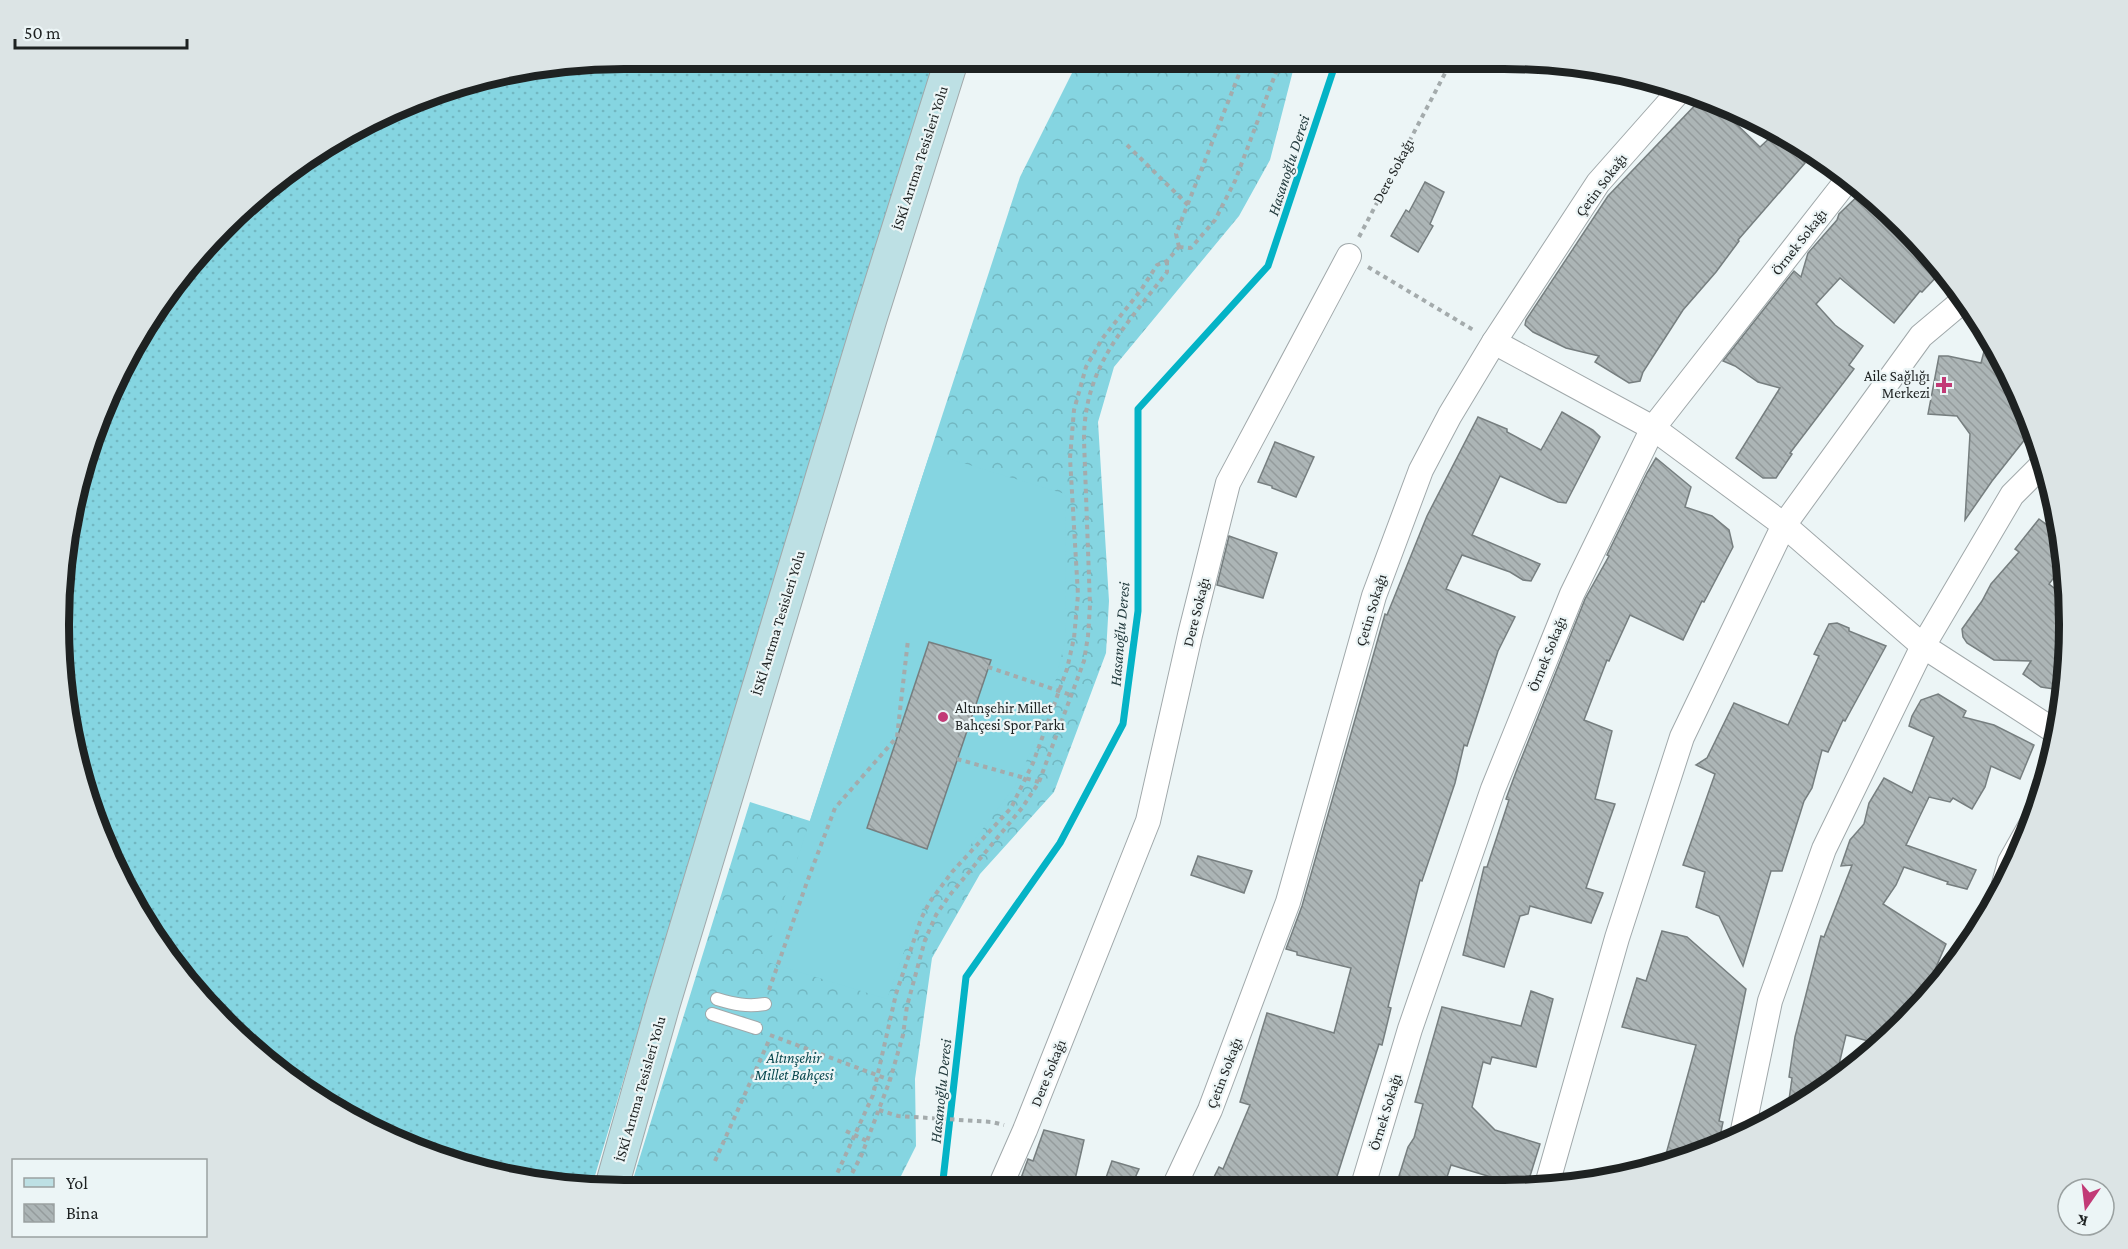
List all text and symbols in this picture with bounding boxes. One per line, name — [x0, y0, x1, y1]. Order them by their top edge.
scale bar — [15, 12, 188, 50]
text: 50 m — [24, 23, 61, 43]
street label: İSKİ Arıtma Tesisleri Yolu — [889, 84, 951, 232]
water label: Hasanoğlu Deresi — [1264, 112, 1314, 218]
street label: Dere Sokağı — [1369, 136, 1418, 206]
street label: Çetin Sokağı — [1572, 150, 1631, 220]
street label: Örnek Sokağı — [1768, 206, 1831, 279]
place label: Aile Sağlığı Merkezi — [1864, 368, 1930, 401]
marker: Aile Sağlığı Merkezi — [1935, 376, 1953, 394]
street label: İSKİ Arıtma Tesisleri Yolu — [748, 549, 808, 697]
street label: Çetin Sokağı — [1352, 572, 1391, 648]
street label: Dere Sokağı — [1180, 576, 1213, 648]
water label: Hasanoğlu Deresi — [1106, 580, 1134, 687]
street label: Örnek Sokağı — [1525, 614, 1570, 694]
place label: Altınşehir Millet Bahçesi Spor Parkı — [955, 700, 1065, 734]
marker: Altınşehir Millet Bahçesi Spor Parkı — [936, 710, 950, 724]
street label: İSKİ Arıtma Tesisleri Yolu — [612, 1014, 668, 1164]
street label: Çetin Sokağı — [1203, 1035, 1246, 1111]
water label: Hasanoğlu Deresi — [927, 1037, 955, 1144]
street label: Dere Sokağı — [1027, 1037, 1070, 1109]
park label: Altınşehir Millet Bahçesi — [754, 1050, 834, 1084]
street label: Örnek Sokağı — [1366, 1072, 1405, 1153]
legend — [12, 1159, 207, 1237]
text: Yol — [66, 1173, 88, 1193]
north arrow — [2056, 1177, 2116, 1237]
text: Bina — [66, 1203, 99, 1223]
text: K — [2075, 1211, 2090, 1231]

